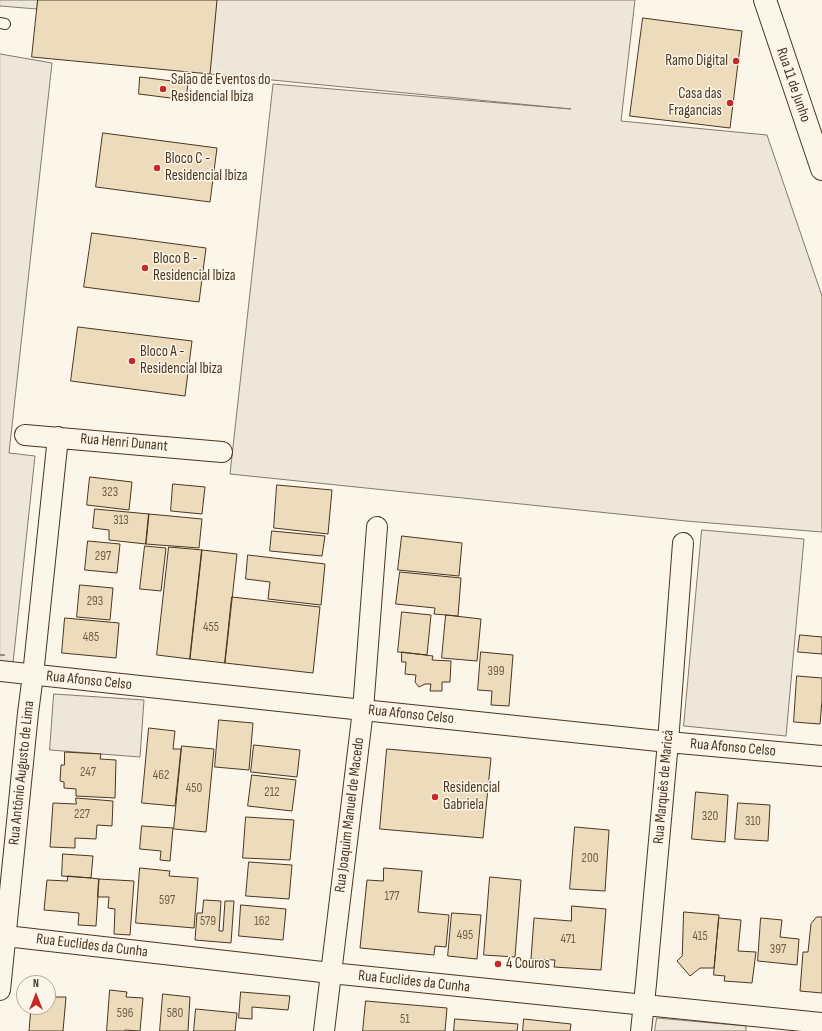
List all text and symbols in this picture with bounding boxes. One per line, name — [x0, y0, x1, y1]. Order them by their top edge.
street label: Rua 11 de Junho — [772, 46, 814, 124]
place label: Ramo Digital — [665, 52, 728, 70]
marker: Ramo Digital — [731, 56, 741, 66]
place label: Salão de Eventos do Residencial Ibiza — [171, 71, 270, 106]
marker: Salão de Eventos do Residencial Ibiza — [158, 84, 168, 94]
place label: Casa das Fragancias — [669, 85, 722, 120]
marker: Casa das Fragancias — [725, 98, 735, 108]
place label: Bloco C - Residencial Ibiza — [165, 150, 248, 185]
marker: Bloco C - Residencial Ibiza — [152, 163, 162, 173]
place label: Bloco B - Residencial Ibiza — [153, 250, 236, 285]
marker: Bloco B - Residencial Ibiza — [140, 263, 150, 273]
place label: Bloco A - Residencial Ibiza — [140, 343, 223, 378]
marker: Bloco A - Residencial Ibiza — [127, 356, 137, 366]
street label: Rua Henri Dunant — [79, 430, 169, 456]
house number: 323 — [102, 485, 118, 501]
house number: 313 — [113, 513, 129, 529]
house number: 297 — [95, 549, 111, 565]
house number: 293 — [87, 594, 103, 610]
house number: 455 — [203, 620, 219, 636]
house number: 485 — [83, 630, 99, 646]
house number: 399 — [488, 664, 504, 680]
street label: Rua Afonso Celso — [45, 668, 133, 694]
street label: Rua Antônio Augusto de Lima — [5, 700, 39, 846]
street label: Rua Afonso Celso — [367, 702, 455, 728]
street label: Rua Marquês de Maricá — [650, 729, 678, 845]
street label: Rua Afonso Celso — [689, 735, 777, 761]
street label: Rua Joaquim Manuel de Macedo — [332, 736, 368, 894]
house number: 247 — [80, 765, 96, 781]
house number: 462 — [153, 768, 169, 784]
place label: Residencial Gabriela — [443, 779, 500, 814]
house number: 450 — [186, 781, 202, 797]
house number: 212 — [264, 785, 280, 801]
marker: Residencial Gabriela — [430, 792, 440, 802]
house number: 227 — [74, 807, 90, 823]
house number: 320 — [702, 809, 718, 825]
house number: 310 — [745, 814, 761, 830]
house number: 200 — [582, 851, 598, 867]
house number: 177 — [385, 889, 399, 905]
house number: 597 — [159, 893, 175, 909]
house number: 579 — [200, 914, 216, 930]
house number: 162 — [254, 914, 270, 930]
house number: 495 — [457, 928, 473, 944]
house number: 415 — [692, 929, 708, 945]
street label: Rua Euclides da Cunha — [35, 930, 149, 962]
house number: 471 — [560, 932, 576, 948]
house number: 397 — [770, 942, 786, 958]
place label: 4 Couros — [506, 955, 550, 973]
marker: 4 Couros — [493, 959, 503, 969]
street label: Rua Euclides da Cunha — [357, 967, 471, 997]
north arrow — [16, 975, 56, 1015]
text: N — [33, 977, 39, 990]
house number: 596 — [117, 1006, 133, 1022]
house number: 580 — [167, 1006, 183, 1022]
house number: 51 — [400, 1012, 410, 1028]

